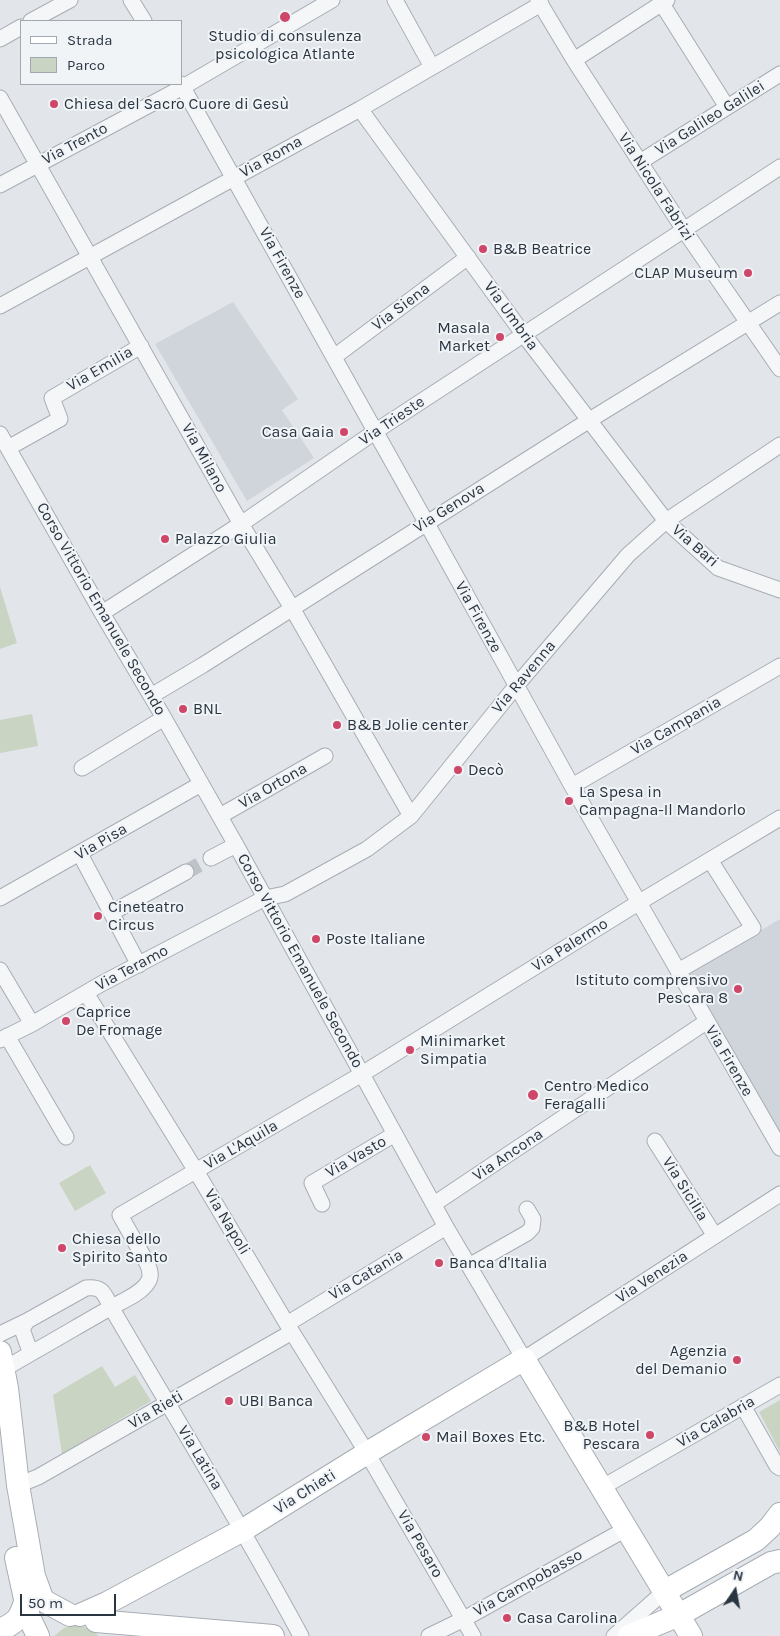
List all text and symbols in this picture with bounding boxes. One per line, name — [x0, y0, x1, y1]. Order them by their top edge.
marker: Studio di consulenza psicologica Atlante — [278, 10, 292, 24]
legend — [20, 20, 182, 85]
place label: Studio di consulenza psicologica Atlante — [208, 26, 362, 64]
text: Strada — [67, 31, 113, 49]
text: Parco — [67, 56, 105, 74]
street label: Via Galileo Galilei — [652, 77, 768, 159]
place label: Chiesa del Sacro Cuore di Gesù — [64, 94, 289, 114]
marker: Chiesa del Sacro Cuore di Gesù — [48, 98, 60, 110]
street label: Via Trento — [39, 119, 111, 169]
street label: Via Nicola Fabrizi — [614, 129, 698, 245]
street label: Via Roma — [236, 132, 306, 182]
street label: Via Firenze — [254, 224, 310, 302]
place label: B&B Beatrice — [493, 239, 591, 259]
marker: B&B Beatrice — [477, 243, 489, 255]
place label: CLAP Museum — [634, 263, 738, 283]
marker: CLAP Museum — [742, 267, 754, 279]
street label: Via Umbria — [480, 278, 542, 354]
street label: Via Siena — [368, 279, 434, 335]
place label: Masala Market — [437, 318, 490, 356]
marker: Masala Market — [494, 331, 506, 343]
street label: Via Emilia — [64, 342, 136, 396]
street label: Via Trieste — [356, 392, 428, 450]
street label: Via Milano — [177, 420, 231, 496]
place label: Casa Gaia — [262, 422, 334, 442]
marker: Casa Gaia — [338, 426, 350, 438]
street label: Via Genova — [410, 479, 488, 537]
street label: Corso Vittorio Emanuele Secondo — [32, 499, 170, 719]
street label: Via Bari — [668, 520, 722, 572]
place label: Palazzo Giulia — [175, 529, 276, 549]
marker: Palazzo Giulia — [159, 533, 171, 545]
street label: Via Firenze — [450, 578, 506, 656]
street label: Via Ravenna — [488, 637, 560, 717]
street label: Via Campania — [627, 692, 725, 760]
place label: BNL — [193, 699, 221, 719]
marker: BNL — [177, 703, 189, 715]
place label: B&B Jolie center — [347, 715, 468, 735]
marker: B&B Jolie center — [331, 719, 343, 731]
street label: Via Ortona — [235, 759, 311, 813]
place label: Decò — [468, 760, 504, 780]
marker: Decò — [452, 764, 464, 776]
place label: La Spesa in Campagna-Il Mandorlo — [579, 782, 746, 820]
marker: La Spesa in Campagna-Il Mandorlo — [563, 795, 575, 807]
street label: Via Pisa — [71, 819, 131, 865]
street label: Corso Vittorio Emanuele Secondo — [233, 850, 367, 1072]
place label: Cineteatro Circus — [108, 897, 184, 935]
marker: Cineteatro Circus — [92, 910, 104, 922]
street label: Via Palermo — [528, 914, 612, 976]
place label: Poste Italiane — [326, 929, 425, 949]
marker: Poste Italiane — [310, 933, 322, 945]
street label: Via Teramo — [92, 941, 172, 995]
place label: Istituto comprensivo Pescara 8 — [575, 970, 728, 1008]
marker: Istituto comprensivo Pescara 8 — [732, 983, 744, 995]
place label: Caprice De Fromage — [76, 1002, 163, 1040]
marker: Caprice De Fromage — [60, 1015, 72, 1027]
street label: Via Firenze — [701, 1022, 757, 1100]
place label: Minimarket Simpatia — [420, 1031, 506, 1069]
marker: Minimarket Simpatia — [404, 1044, 416, 1056]
place label: Centro Medico Feragalli — [544, 1076, 649, 1114]
marker: Centro Medico Feragalli — [526, 1088, 540, 1102]
street label: Via L'Aquila — [201, 1116, 281, 1174]
street label: Via Ancona — [469, 1124, 547, 1186]
street label: Via Vasto — [322, 1132, 390, 1182]
street label: Via Sicilia — [658, 1153, 712, 1225]
street label: Via Napoli — [200, 1186, 254, 1258]
place label: Chiesa dello Spirito Santo — [72, 1229, 168, 1267]
marker: Chiesa dello Spirito Santo — [56, 1242, 68, 1254]
street label: Via Catania — [325, 1245, 407, 1305]
street label: Via Venezia — [612, 1247, 692, 1307]
place label: Banca d'Italia — [449, 1253, 547, 1273]
marker: Banca d'Italia — [433, 1257, 445, 1269]
place label: Agenzia del Demanio — [635, 1341, 727, 1379]
marker: Agenzia del Demanio — [731, 1354, 743, 1366]
street label: Via Rieti — [125, 1387, 187, 1433]
place label: UBI Banca — [239, 1391, 313, 1411]
street label: Via Calabria — [673, 1392, 759, 1452]
marker: UBI Banca — [223, 1395, 235, 1407]
place label: B&B Hotel Pescara — [564, 1416, 640, 1454]
street label: Via Latina — [173, 1422, 227, 1494]
place label: Mail Boxes Etc. — [436, 1427, 545, 1447]
marker: B&B Hotel Pescara — [644, 1429, 656, 1441]
marker: Mail Boxes Etc. — [420, 1431, 432, 1443]
street label: Via Chieti — [270, 1465, 340, 1519]
street label: Via Pesaro — [393, 1507, 447, 1581]
street label: Via Campobasso — [470, 1545, 586, 1621]
north arrow — [710, 1566, 760, 1616]
text: N — [732, 1566, 745, 1585]
scale bar — [22, 1584, 119, 1616]
text: 50 m — [28, 1594, 63, 1612]
place label: Casa Carolina — [517, 1608, 617, 1628]
marker: Casa Carolina — [501, 1612, 513, 1624]

